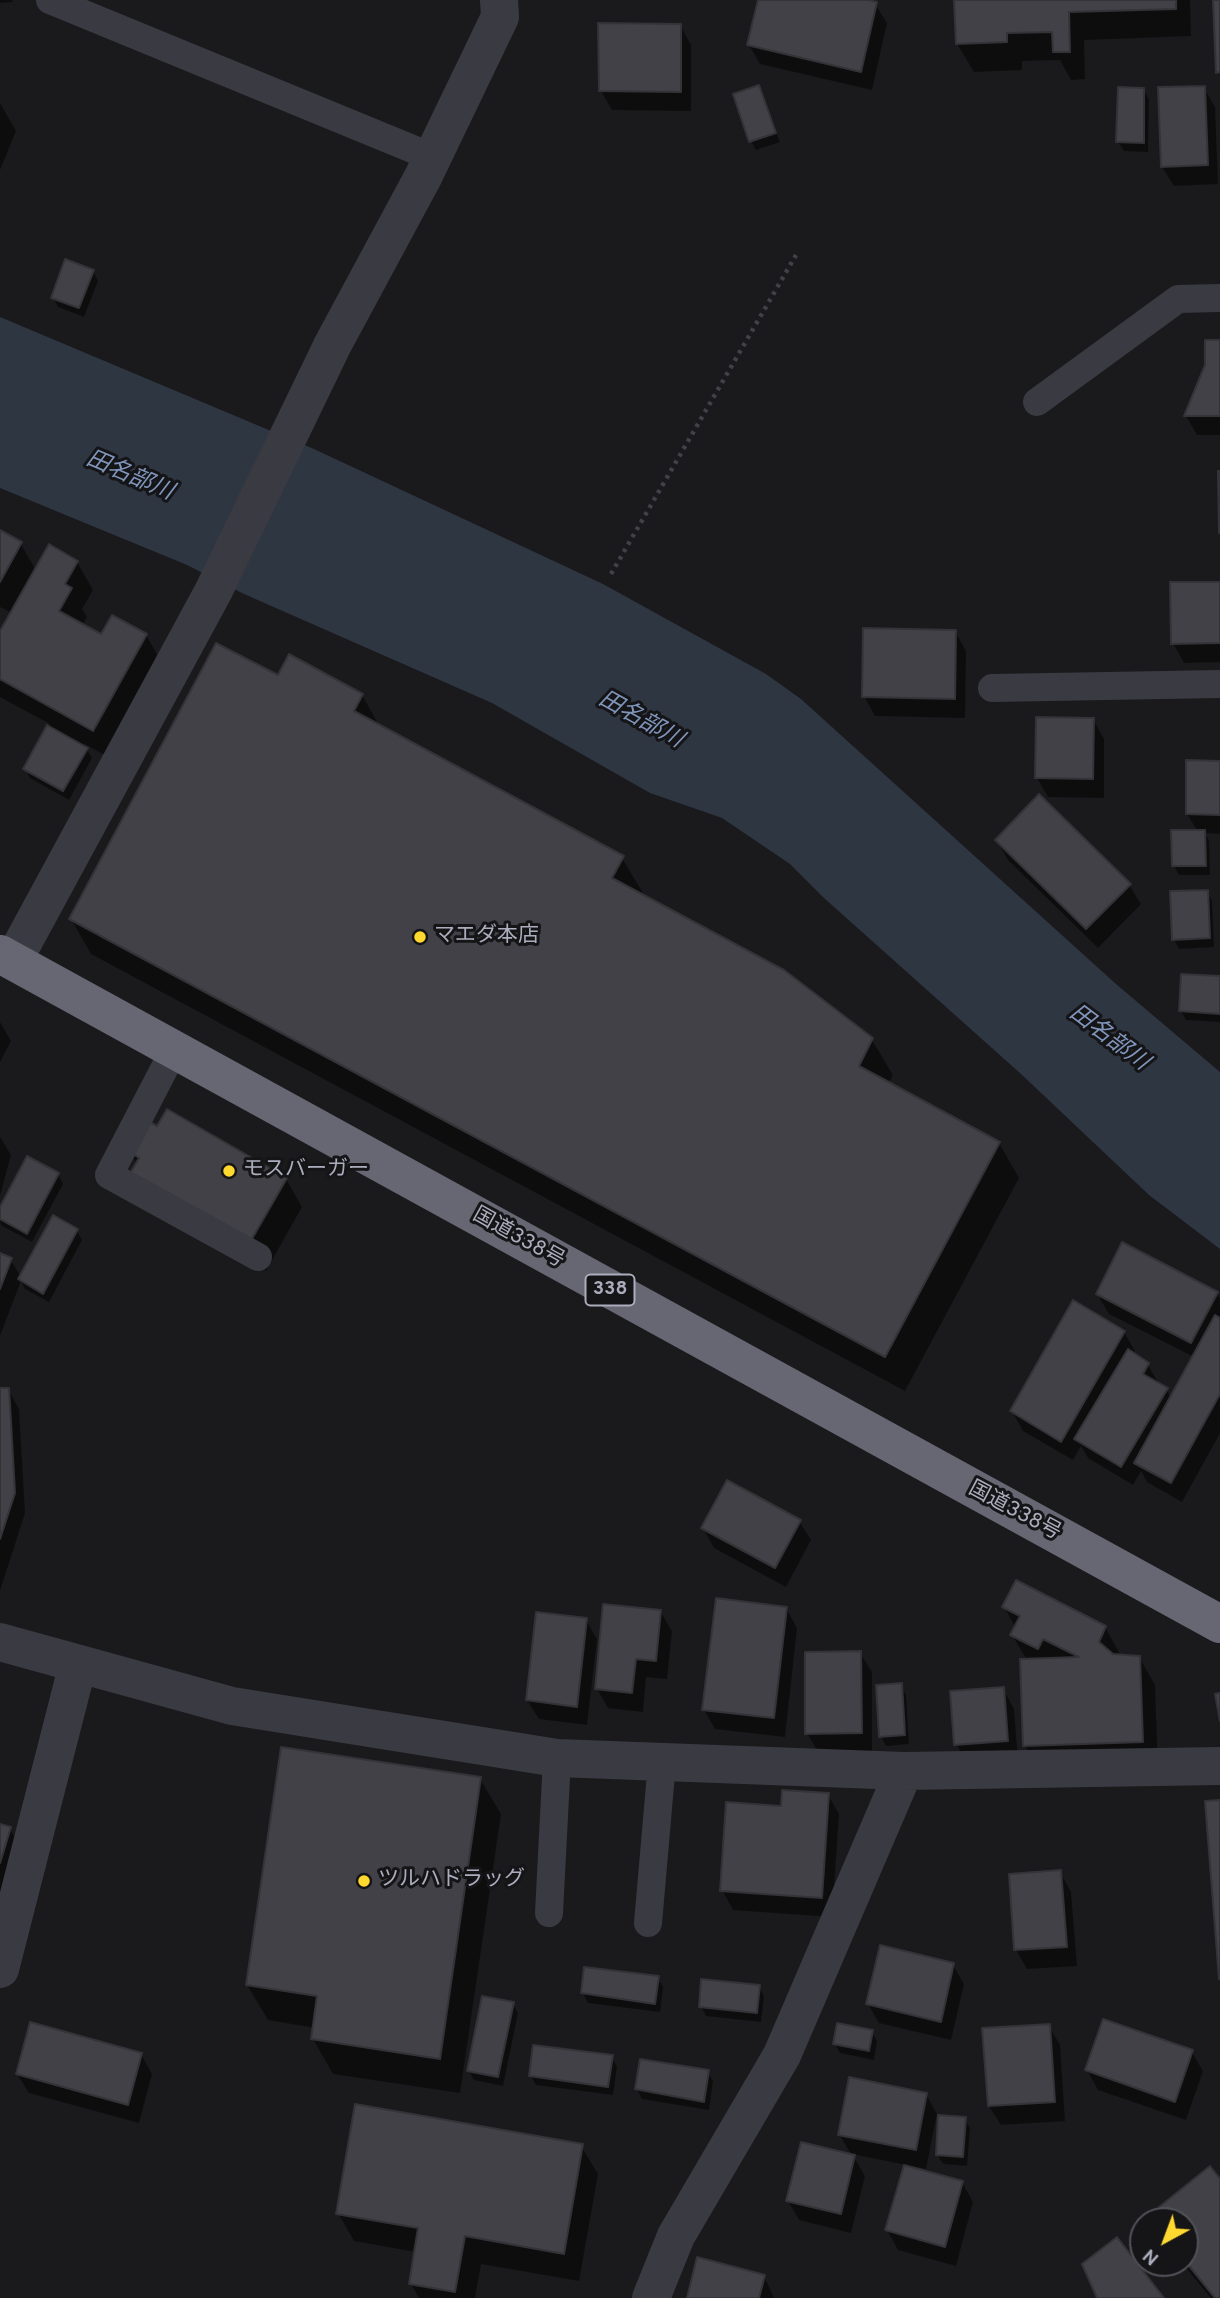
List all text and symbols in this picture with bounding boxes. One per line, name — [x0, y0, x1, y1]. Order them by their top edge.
water label: 田名部川 — [81, 446, 177, 508]
water label: 田名部川 — [593, 687, 687, 755]
place label: マエダ本店 — [434, 924, 539, 950]
marker: マエダ本店 — [412, 929, 428, 945]
water label: 田名部川 — [1063, 1000, 1153, 1078]
place label: モスバーガー — [243, 1158, 369, 1184]
marker: モスバーガー — [221, 1163, 237, 1179]
street label: 国道338号 — [468, 1203, 568, 1275]
road number: 338 — [586, 1274, 634, 1306]
street label: 国道338号 — [963, 1477, 1065, 1547]
place label: ツルハドラッグ — [378, 1868, 525, 1894]
marker: ツルハドラッグ — [356, 1873, 372, 1889]
north arrow — [1129, 2207, 1199, 2277]
text: N — [1139, 2243, 1165, 2270]

